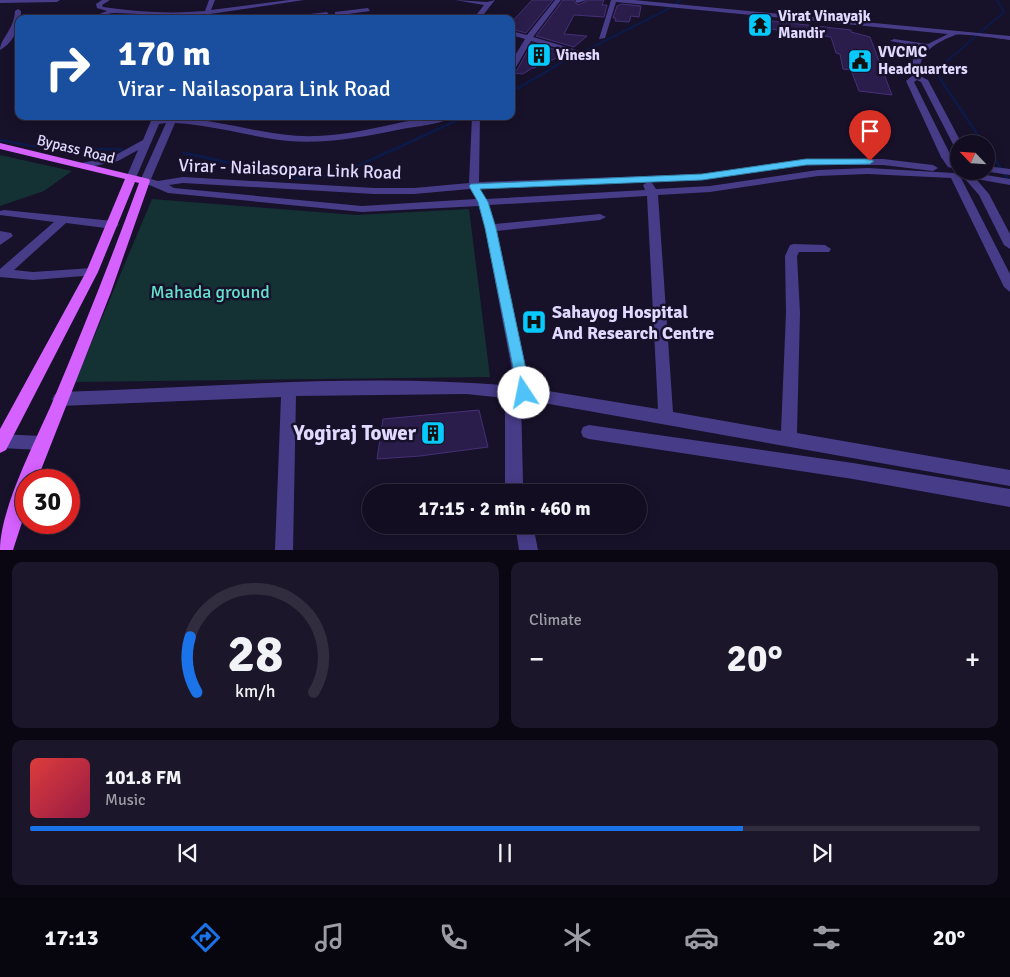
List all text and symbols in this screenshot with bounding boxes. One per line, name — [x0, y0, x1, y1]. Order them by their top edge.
place label: Virat Vinayajk Mandir — [778, 7, 871, 42]
temple icon: Virat Vinayajk Mandir — [747, 12, 773, 38]
text: 170 m — [118, 32, 211, 75]
icon: right — [35, 35, 100, 100]
building icon: Vinesh — [526, 42, 552, 68]
place label: VVCMC Headquarters — [878, 43, 968, 78]
place label: Vinesh — [556, 46, 600, 64]
public building icon: VVCMC Headquarters — [847, 48, 873, 74]
text: Virar - Nailasopara Link Road — [118, 75, 391, 102]
pin — [849, 110, 891, 161]
icon: arrive — [856, 117, 884, 145]
street label: Bypass Road — [35, 131, 117, 167]
north arrow — [950, 135, 995, 180]
map controls — [950, 135, 995, 180]
street label: Virar - Nailasopara Link Road — [178, 154, 402, 184]
park label: Mahada ground — [150, 281, 270, 303]
place label: Sahayog Hospital And Research Centre — [552, 301, 714, 344]
hospital icon: Sahayog Hospital And Research Centre — [521, 309, 547, 335]
position arrow — [497, 366, 549, 418]
place label: Yogiraj Tower — [292, 420, 417, 446]
building icon: Yogiraj Tower — [420, 420, 446, 446]
speed limit sign: 30 — [15, 469, 80, 534]
text: 17:15 · 2 min · 460 m — [418, 497, 591, 521]
text: Climate — [529, 610, 582, 630]
text: 28 — [227, 622, 284, 686]
text: 20° — [726, 635, 783, 682]
text: − — [529, 642, 544, 676]
text: + — [965, 642, 980, 676]
text: km/h — [235, 680, 276, 702]
text: 101.8 FM — [105, 766, 182, 790]
text: Music — [105, 790, 146, 810]
icon: previous — [174, 839, 202, 867]
icon: pause — [491, 839, 519, 867]
icon: next — [808, 839, 836, 867]
icon: directions — [188, 920, 223, 955]
icon: music — [312, 920, 347, 955]
icon: phone — [436, 920, 471, 955]
icon: climate — [560, 920, 595, 955]
icon: car — [684, 920, 719, 955]
icon: filters — [809, 920, 844, 955]
text: 17:13 — [45, 924, 99, 951]
text: 20° — [933, 924, 965, 951]

